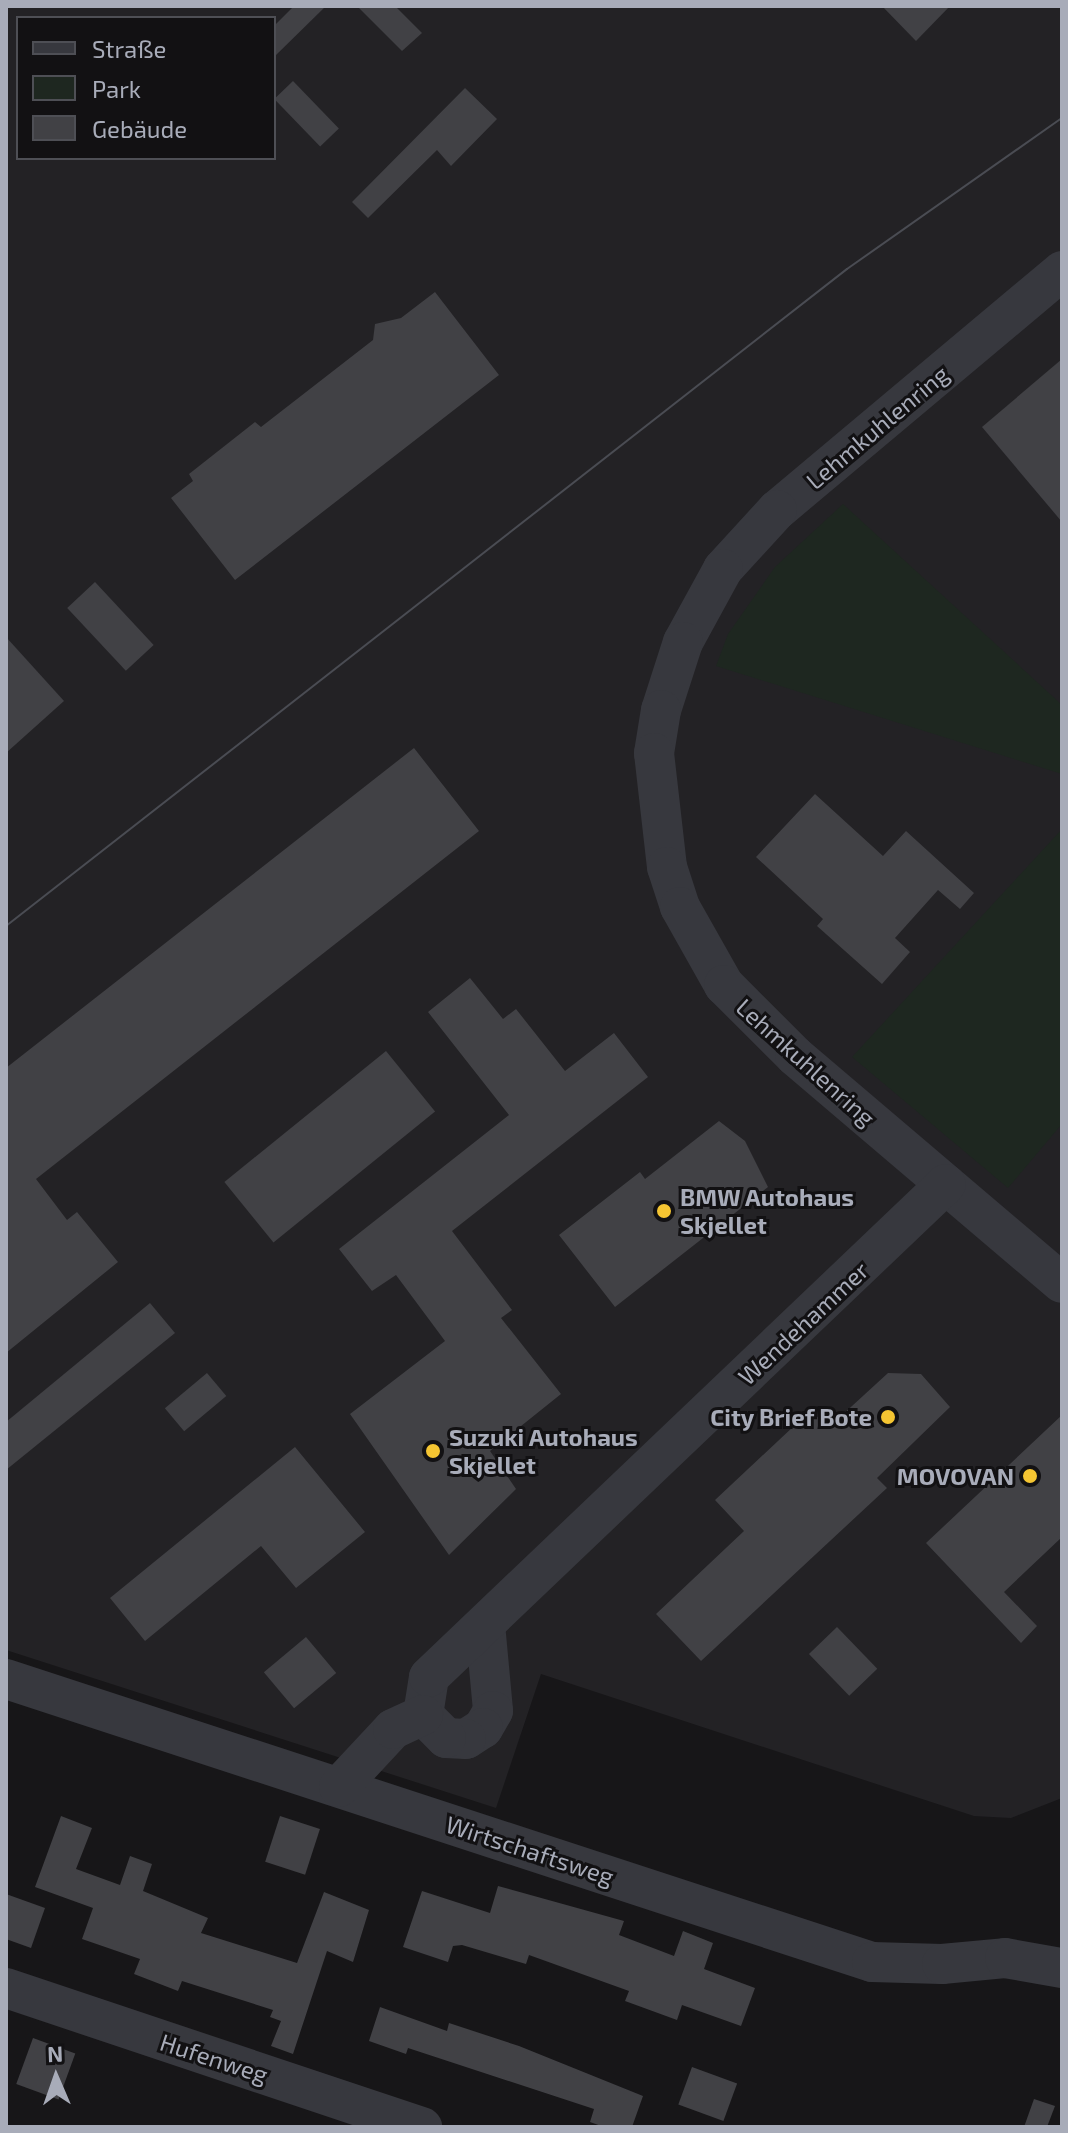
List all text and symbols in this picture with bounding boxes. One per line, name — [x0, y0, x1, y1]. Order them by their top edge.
legend — [16, 16, 276, 160]
text: Straße — [92, 34, 166, 63]
text: Park — [92, 74, 141, 103]
text: Gebäude — [92, 114, 187, 143]
street label: Lehmkuhlenring — [800, 359, 954, 495]
street label: Lehmkuhlenring — [731, 992, 881, 1132]
place label: BMW Autohaus Skjellet — [680, 1183, 855, 1239]
marker: BMW Autohaus Skjellet — [655, 1202, 673, 1220]
street label: Wendehammer — [732, 1255, 874, 1391]
place label: City Brief Bote — [709, 1403, 872, 1431]
marker: City Brief Bote — [879, 1408, 897, 1426]
place label: Suzuki Autohaus Skjellet — [449, 1423, 638, 1479]
marker: Suzuki Autohaus Skjellet — [424, 1442, 442, 1460]
place label: MOVOVAN — [897, 1462, 1014, 1490]
marker: MOVOVAN — [1021, 1467, 1039, 1485]
street label: Wirtschaftsweg — [442, 1809, 618, 1891]
street label: Hufenweg — [157, 2027, 271, 2089]
north arrow — [16, 2037, 96, 2117]
text: N — [47, 2040, 64, 2066]

